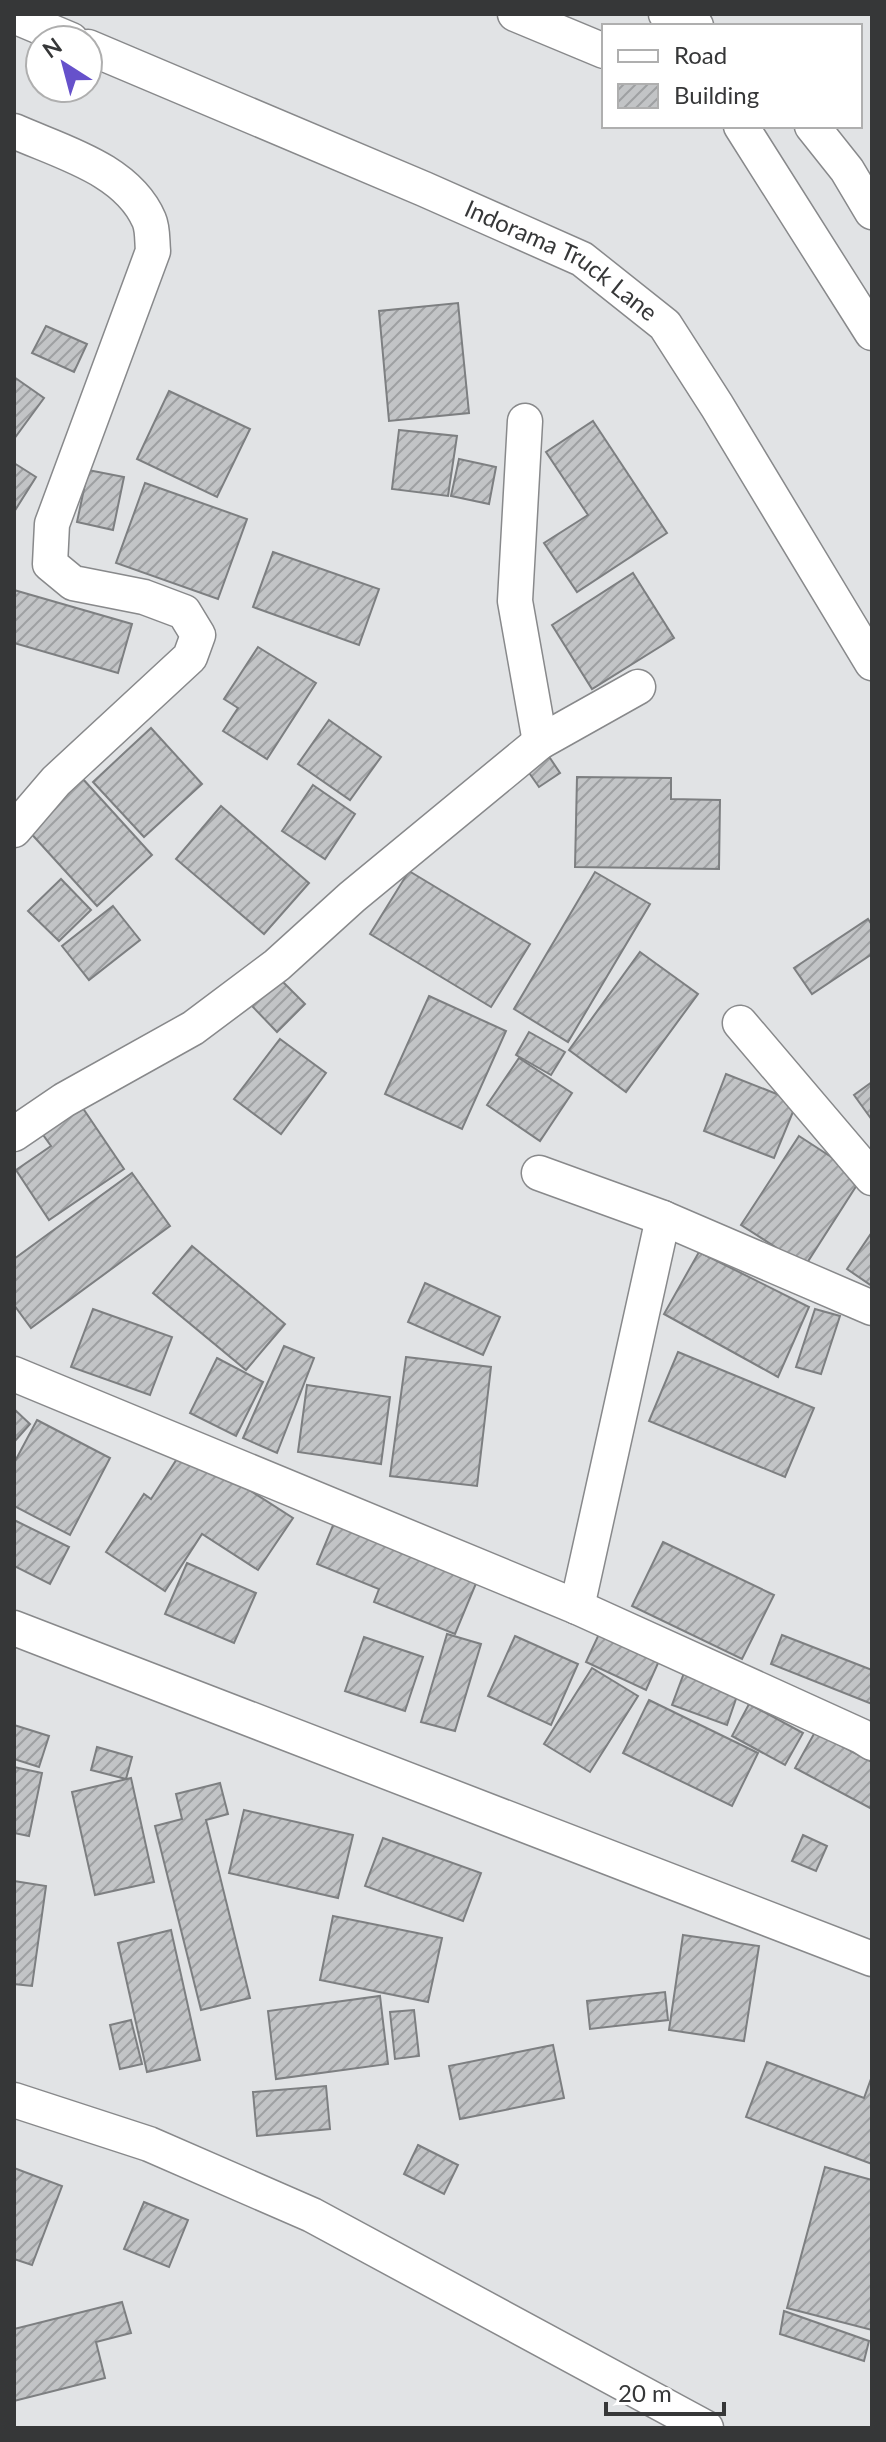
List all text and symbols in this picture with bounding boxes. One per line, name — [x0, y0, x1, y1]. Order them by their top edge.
north arrow — [24, 24, 104, 104]
legend — [602, 24, 862, 128]
text: N — [37, 32, 67, 63]
text: Road — [674, 40, 727, 69]
text: Building — [674, 80, 759, 109]
street label: Indorama Truck Lane — [461, 193, 664, 326]
scale bar — [606, 2366, 724, 2416]
text: 20 m — [618, 2378, 672, 2407]

